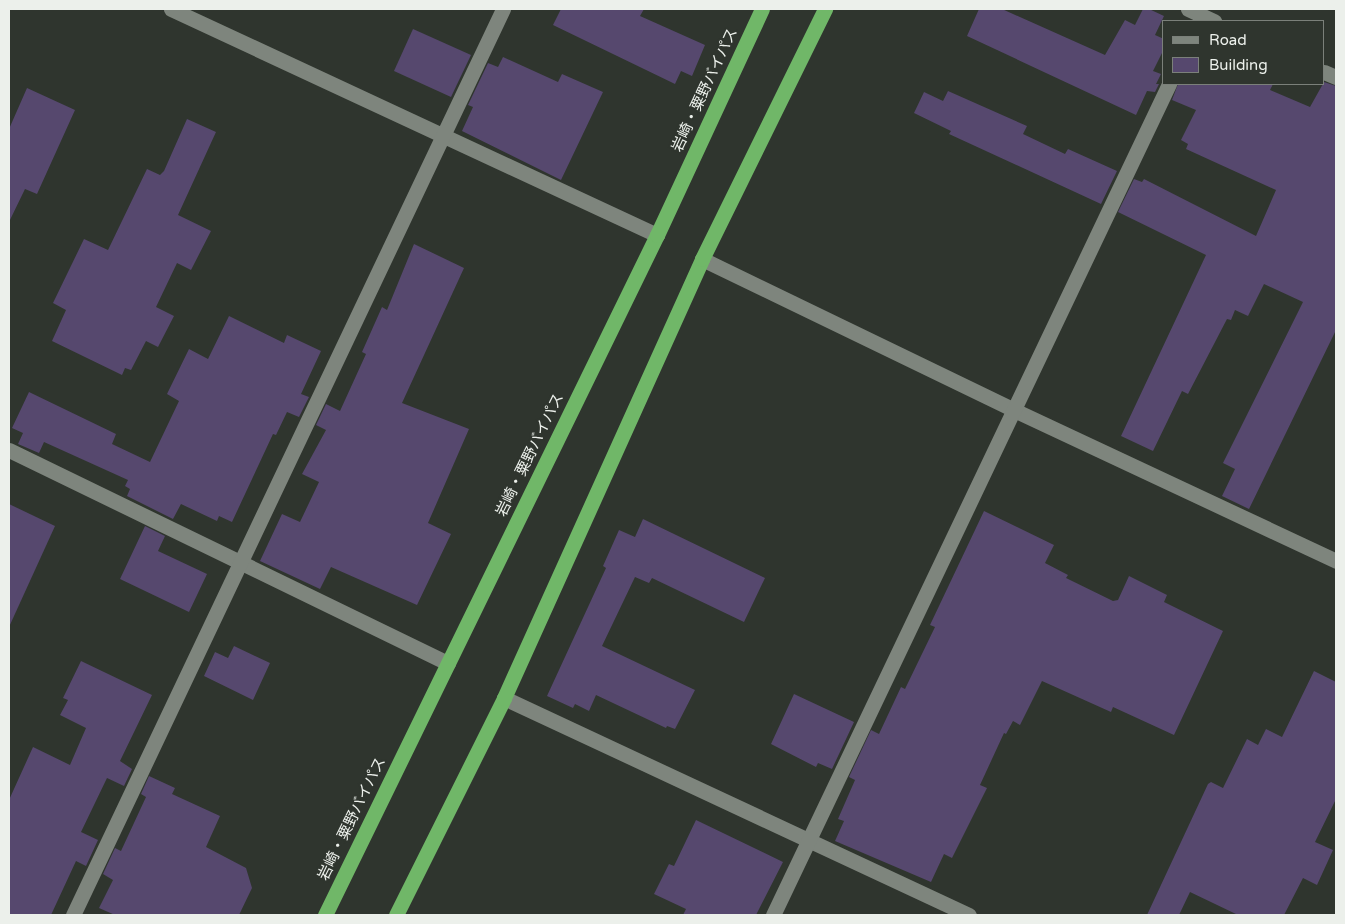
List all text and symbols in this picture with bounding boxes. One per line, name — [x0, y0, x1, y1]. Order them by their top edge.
legend — [1162, 20, 1325, 85]
street label: 岩崎・粟野バイパス — [668, 25, 742, 155]
text: Road — [1209, 31, 1247, 49]
text: Building — [1209, 56, 1268, 74]
street label: 岩崎・粟野バイパス — [492, 390, 568, 520]
street label: 岩崎・粟野バイパス — [314, 754, 390, 884]

